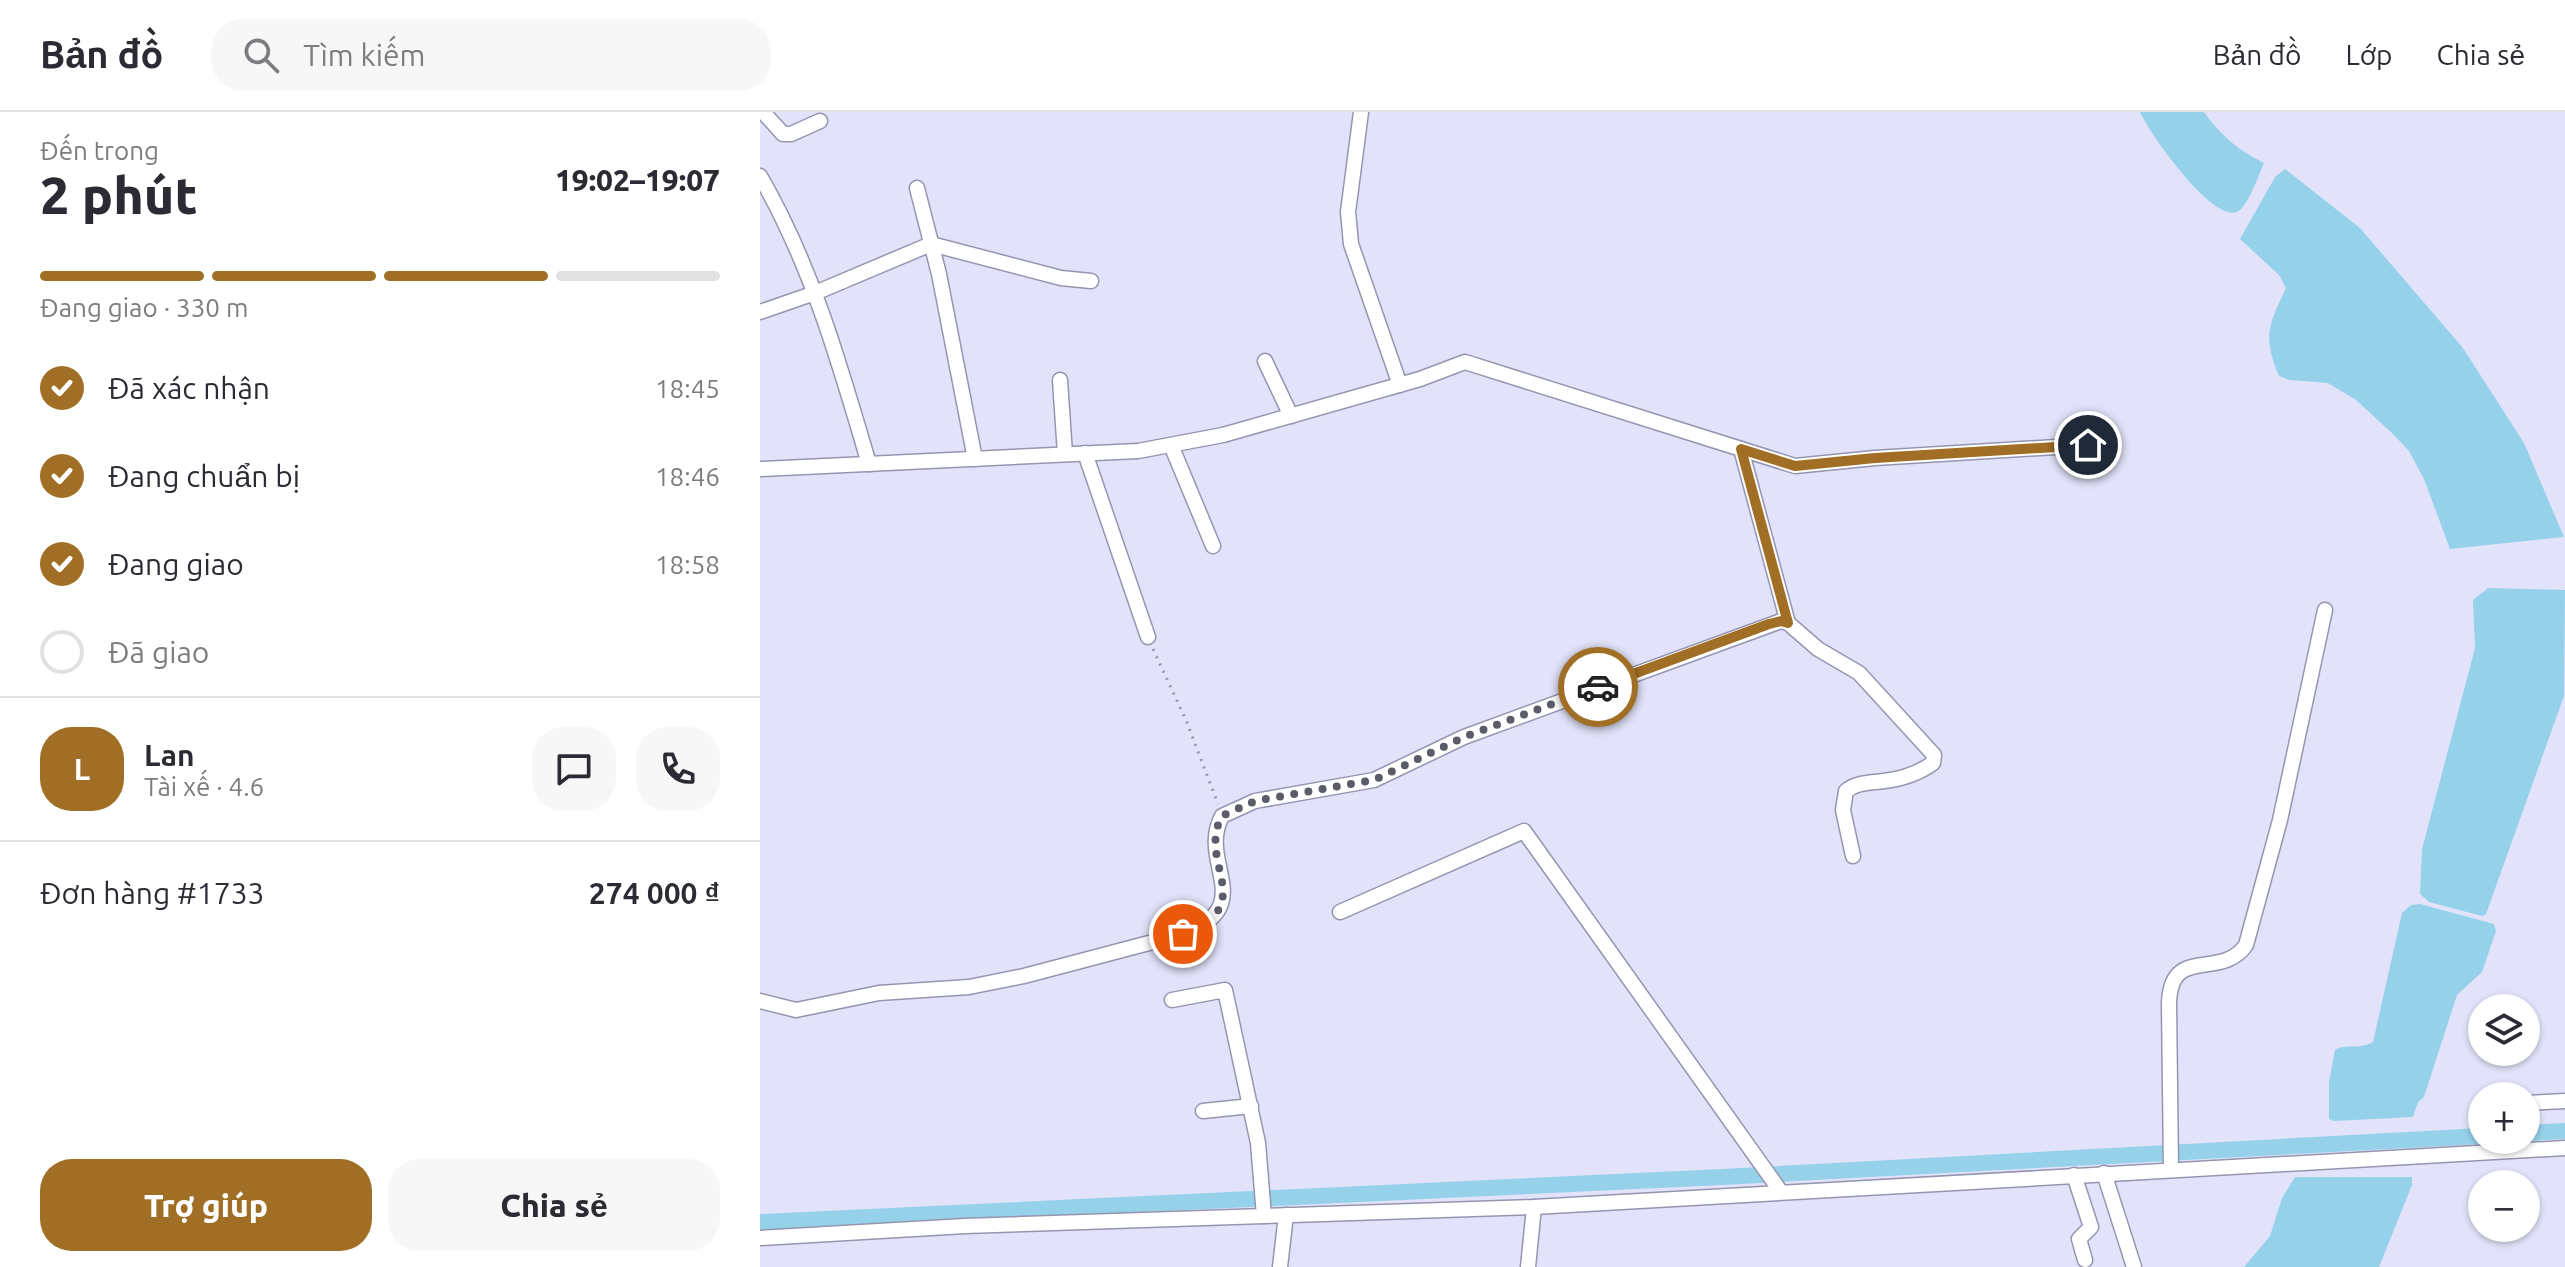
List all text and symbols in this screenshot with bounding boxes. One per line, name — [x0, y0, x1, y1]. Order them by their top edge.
search box — [211, 19, 771, 91]
text: Bản đồ — [40, 33, 163, 75]
icon: search — [239, 33, 283, 77]
text: Tìm kiếm — [303, 38, 425, 72]
text: Bản đồ — [2213, 39, 2301, 70]
text: Lớp — [2345, 39, 2393, 70]
text: Chia sẻ — [2437, 39, 2525, 70]
text: Đến trong — [40, 136, 159, 165]
text: 19:02–19:07 — [555, 163, 720, 197]
text: 2 phút — [40, 166, 198, 224]
text: Đang giao · 330 m — [40, 293, 248, 322]
icon: check — [40, 366, 84, 410]
text: Đã xác nhận — [108, 371, 270, 405]
text: 18:45 — [655, 374, 720, 403]
pin — [2054, 411, 2122, 479]
icon: home — [2066, 423, 2110, 467]
icon: check — [40, 454, 84, 498]
text: Đang chuẩn bị — [108, 459, 300, 493]
text: 18:46 — [655, 462, 720, 491]
icon: check — [40, 542, 84, 586]
text: Đang giao — [108, 547, 244, 581]
text: 18:58 — [655, 550, 720, 579]
text: Đã giao — [108, 635, 209, 669]
courier — [1558, 647, 1638, 727]
icon: car — [1576, 665, 1620, 709]
button: chat — [532, 727, 616, 811]
button: phone — [636, 727, 720, 811]
text: Lan — [144, 738, 195, 772]
text: L — [74, 752, 90, 786]
text: Tài xế · 4.6 — [144, 772, 264, 801]
text: Đơn hàng #1733 — [40, 876, 265, 910]
text: 274 000 ₫ — [589, 876, 720, 910]
pin — [1149, 900, 1217, 968]
icon: bag — [1161, 912, 1205, 956]
map controls — [2468, 994, 2540, 1242]
button: layers — [2468, 994, 2540, 1066]
button: + — [2468, 1082, 2540, 1154]
button: Trợ giúp — [40, 1159, 372, 1251]
button: Chia sẻ — [388, 1159, 720, 1251]
button: − — [2468, 1170, 2540, 1242]

